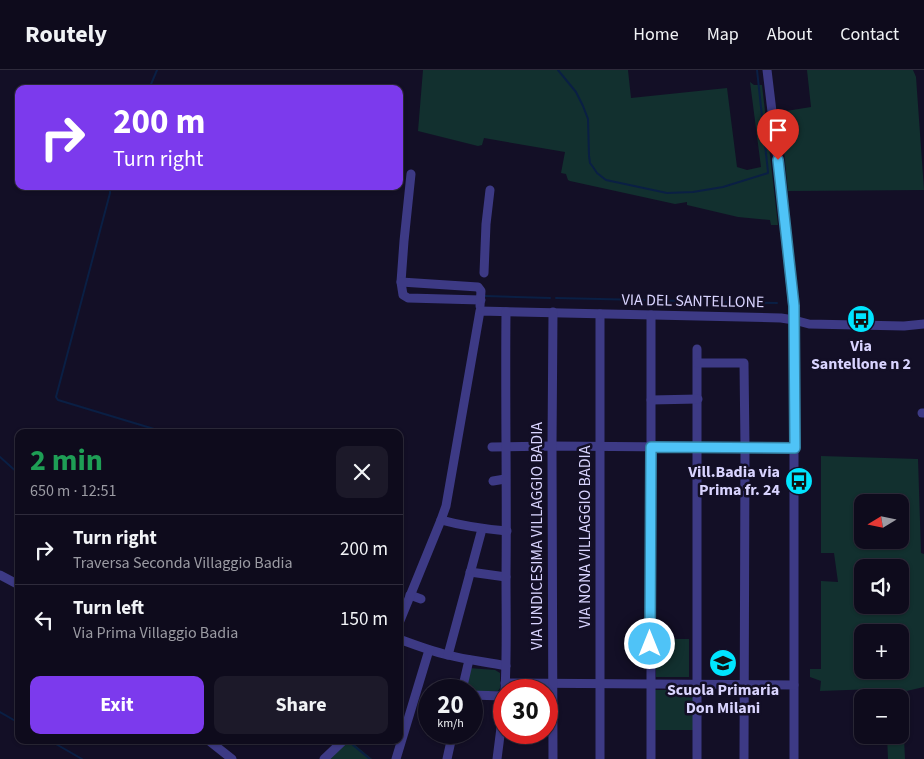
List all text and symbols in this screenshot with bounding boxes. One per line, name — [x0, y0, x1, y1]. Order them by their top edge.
text: Routely — [25, 17, 107, 52]
text: Home — [633, 22, 679, 47]
text: Map — [707, 22, 739, 47]
text: About — [767, 22, 812, 47]
text: Contact — [840, 22, 899, 47]
text: 200 m — [113, 97, 205, 147]
icon: right — [30, 105, 95, 170]
pin — [757, 109, 799, 160]
icon: arrive — [764, 116, 792, 144]
text: Turn right — [113, 143, 203, 175]
street label: VIA DEL SANTELLONE — [621, 289, 765, 313]
bus stop icon: Via Santellone n 2 — [846, 304, 876, 334]
place label: Via Santellone n 2 — [811, 335, 911, 375]
street label: VIA UNDICESIMA VILLAGGIO BADIA — [526, 422, 548, 650]
text: 2 min — [30, 439, 103, 482]
street label: VIA NONA VILLAGGIO BADIA — [574, 445, 596, 628]
button: close — [336, 446, 388, 498]
place label: Vill.Badia via Prima fr. 24 — [687, 461, 781, 501]
bus stop icon: Vill.Badia via Prima fr. 24 — [784, 466, 814, 496]
text: 650 m · 12:51 — [30, 480, 117, 502]
north arrow — [854, 494, 909, 549]
map controls — [854, 494, 909, 744]
text: Turn right — [73, 525, 157, 552]
icon: right — [30, 536, 58, 564]
text: 200 m — [340, 536, 388, 563]
text: Traversa Seconda Villaggio Badia — [73, 552, 293, 574]
button: sound — [854, 559, 909, 614]
text: Turn left — [73, 595, 144, 622]
icon: left — [30, 606, 58, 634]
text: 150 m — [340, 606, 388, 633]
position arrow — [623, 617, 675, 669]
text: Via Prima Villaggio Badia — [73, 622, 238, 644]
button: + — [854, 624, 909, 679]
school or university icon: Scuola Primaria Don Milani — [708, 648, 738, 678]
button: Exit — [30, 676, 204, 734]
button: Share — [214, 676, 388, 734]
speed limit sign: 30 — [493, 679, 558, 744]
place label: Scuola Primaria Don Milani — [667, 679, 779, 719]
text: 20 — [437, 687, 464, 723]
button: − — [854, 689, 909, 744]
text: km/h — [437, 715, 464, 732]

